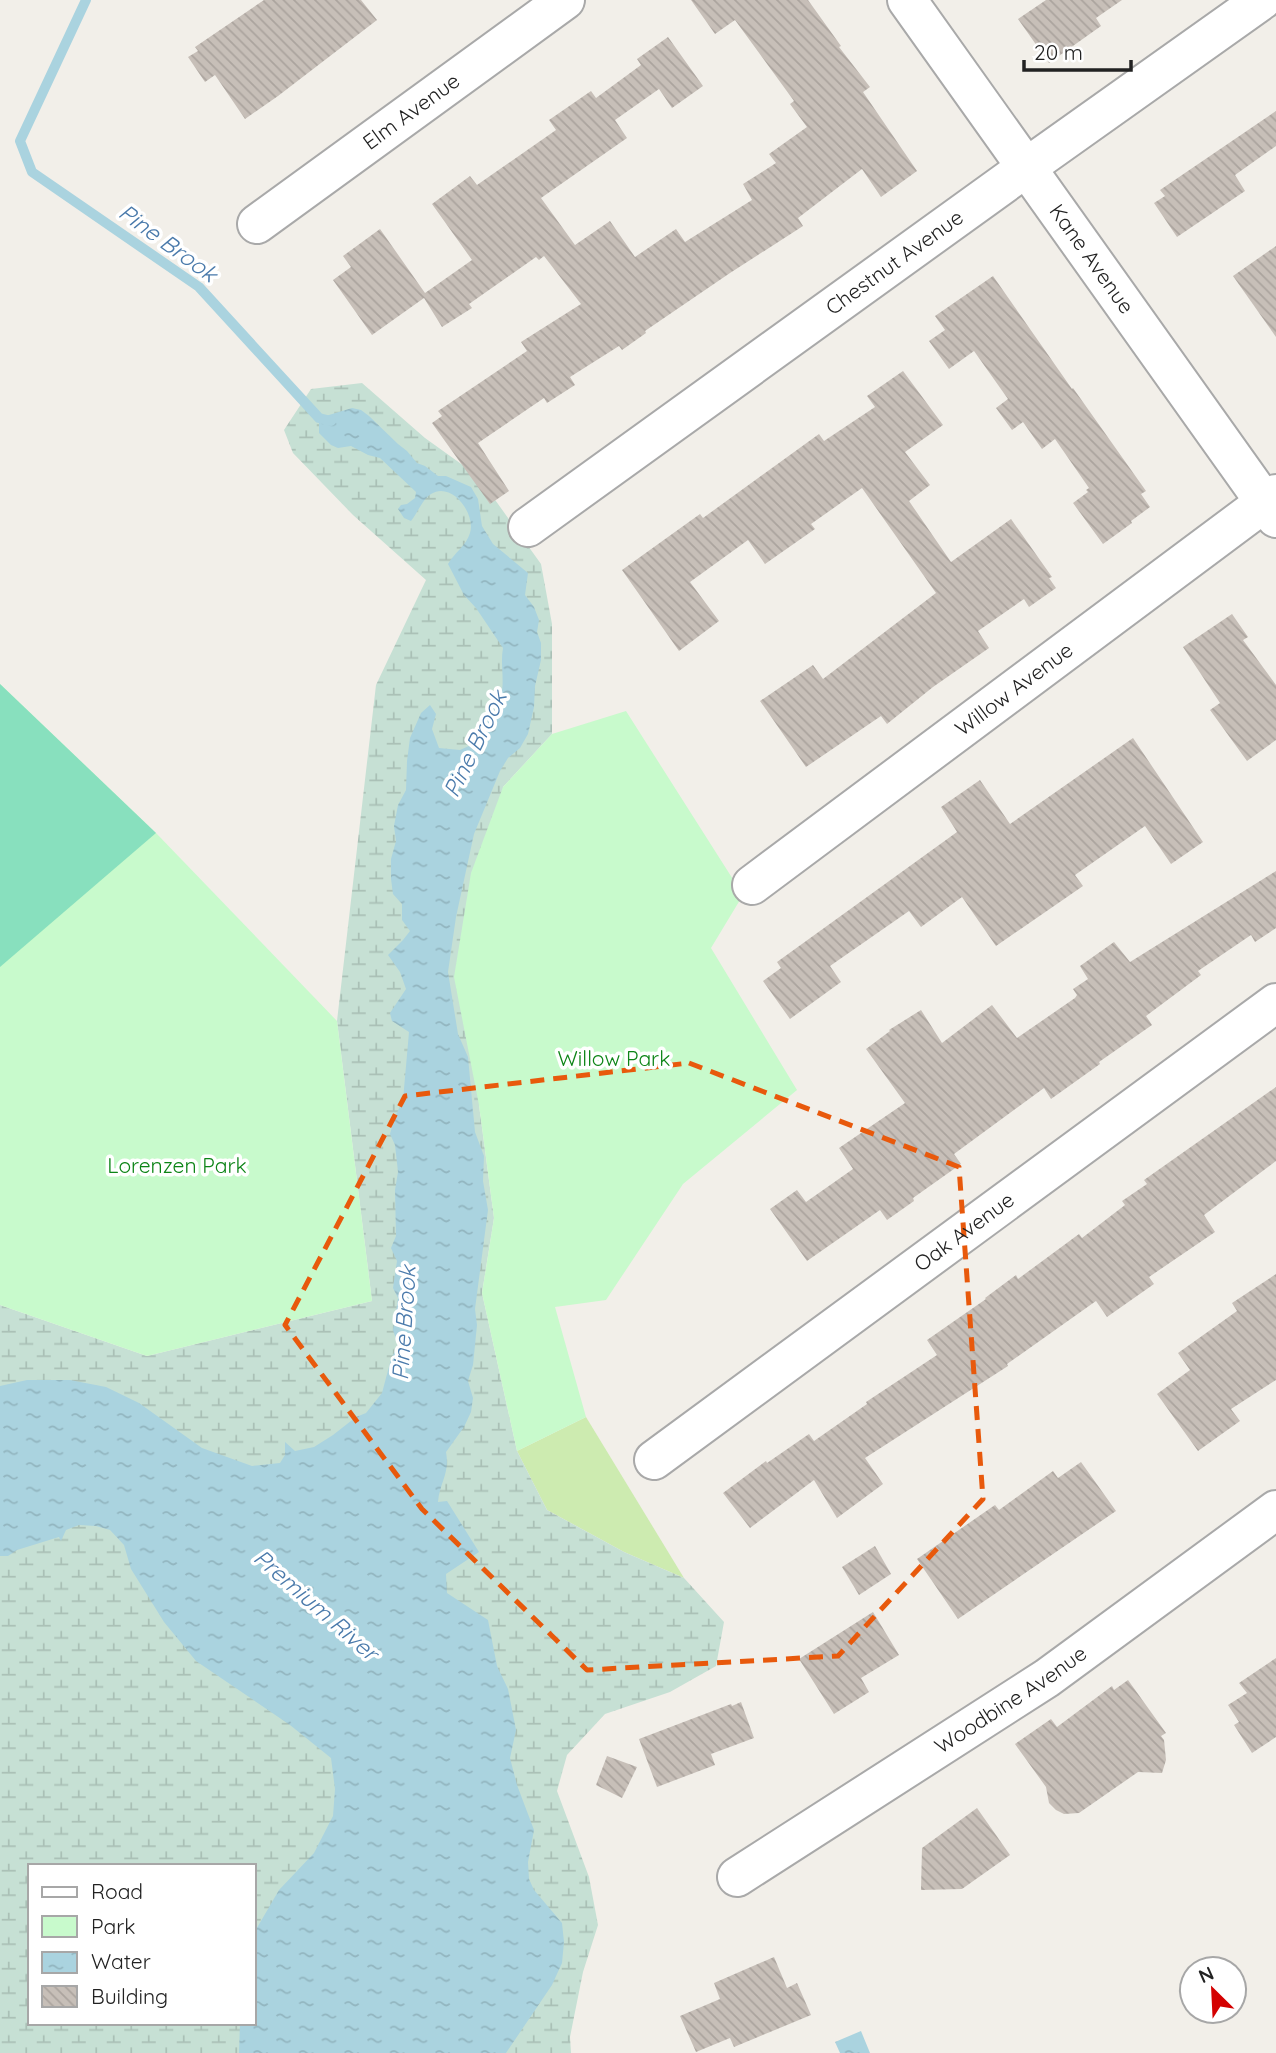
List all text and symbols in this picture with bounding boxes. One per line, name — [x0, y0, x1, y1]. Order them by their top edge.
scale bar — [1024, 28, 1131, 72]
text: 20 m — [1034, 39, 1083, 65]
street label: Elm Avenue — [357, 67, 464, 155]
water label: Pine Brook — [113, 197, 225, 289]
street label: Kane Avenue — [1044, 199, 1140, 318]
street label: Chestnut Avenue — [820, 203, 968, 320]
street label: Willow Avenue — [949, 636, 1077, 741]
water label: Pine Brook — [436, 684, 513, 802]
park label: Willow Park — [558, 1045, 670, 1071]
park label: Lorenzen Park — [107, 1152, 247, 1178]
street label: Oak Avenue — [909, 1186, 1019, 1277]
water label: Pine Brook — [385, 1263, 422, 1381]
water label: Premium River — [248, 1543, 387, 1669]
street label: Woodbine Avenue — [929, 1639, 1091, 1759]
legend — [28, 1864, 256, 2025]
text: Road — [91, 1878, 143, 1904]
text: Park — [91, 1913, 135, 1939]
text: Water — [91, 1948, 151, 1974]
north arrow — [1178, 1955, 1248, 2025]
text: N — [1195, 1961, 1217, 1988]
text: Building — [91, 1983, 168, 2009]

